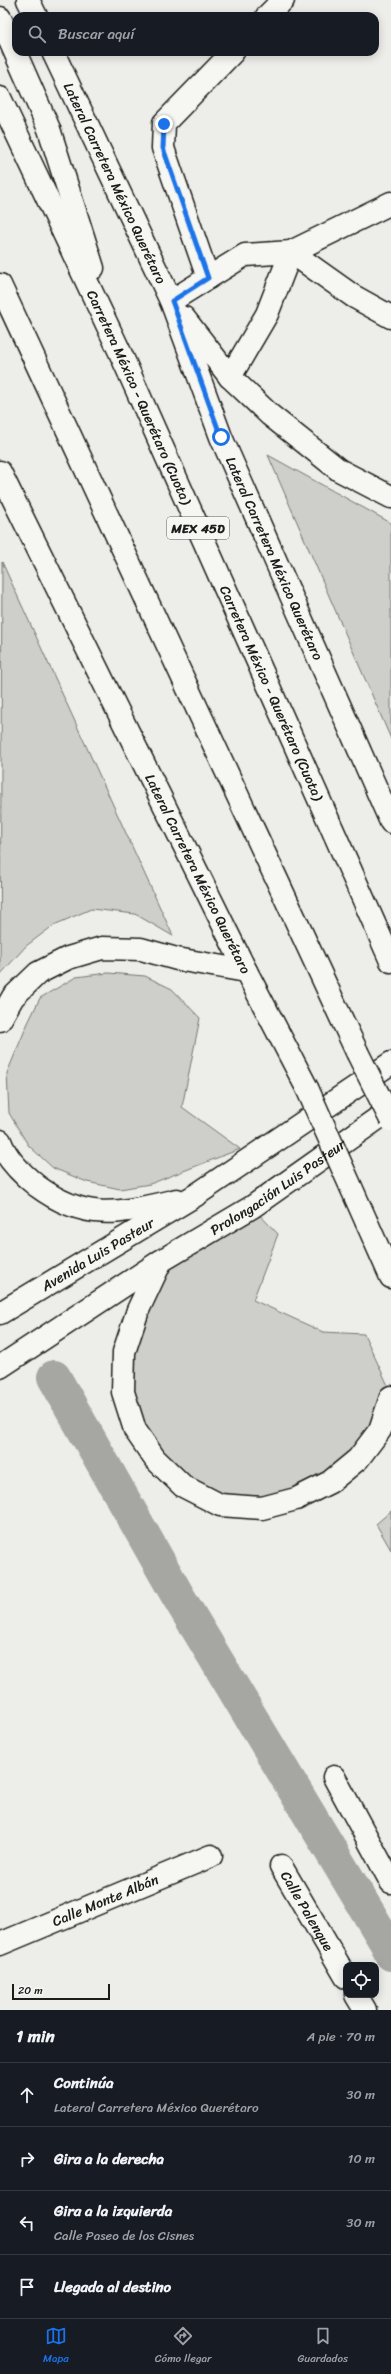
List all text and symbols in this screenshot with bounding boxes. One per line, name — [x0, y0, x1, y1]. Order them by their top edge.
search box — [12, 12, 379, 56]
text: Buscar aquí — [58, 21, 135, 47]
icon: search — [26, 23, 48, 45]
street label: Lateral Carretera México Querétaro — [57, 78, 174, 288]
route end — [155, 115, 173, 133]
street label: Carretera México - Querétaro (Cuota) — [80, 286, 199, 510]
route start — [212, 428, 230, 446]
street label: Lateral Carretera México Querétaro — [219, 452, 331, 664]
road number: MEX 45D — [167, 517, 229, 539]
street label: Carretera México - Querétaro (Cuota) — [213, 581, 331, 806]
street label: Lateral Carretera México Querétaro — [138, 769, 258, 978]
street label: Prolongación Luis Pasteur — [205, 1131, 352, 1242]
street label: Avenida Luis Pasteur — [35, 1210, 160, 1298]
street label: Calle Palenque — [274, 1866, 341, 1956]
street label: Calle Monte Albán — [48, 1867, 163, 1933]
map controls — [343, 1962, 379, 1998]
button: locate — [343, 1962, 379, 1998]
text: 20 m — [18, 1981, 43, 2000]
scale bar — [12, 1982, 110, 2001]
text: 1 min — [16, 2021, 55, 2051]
text: A pie · 70 m — [307, 2025, 375, 2048]
text: Continúa — [54, 2070, 113, 2096]
text: 30 m — [346, 2083, 375, 2106]
icon: ahead — [16, 2084, 38, 2106]
text: Lateral Carretera México Querétaro — [54, 2096, 259, 2119]
text: Gira a la derecha — [54, 2146, 164, 2172]
text: 10 m — [348, 2147, 375, 2170]
icon: right — [16, 2148, 38, 2170]
text: Gira a la izquierda — [54, 2198, 172, 2224]
text: 30 m — [346, 2211, 375, 2234]
icon: left — [16, 2212, 38, 2234]
text: Calle Paseo de los Cisnes — [54, 2224, 194, 2247]
text: Llegada al destino — [54, 2274, 171, 2300]
icon: arrive — [16, 2276, 38, 2298]
tab: Mapa — [43, 2325, 69, 2368]
tab: Cómo llegar — [155, 2325, 212, 2368]
tab: Guardados — [297, 2325, 348, 2368]

